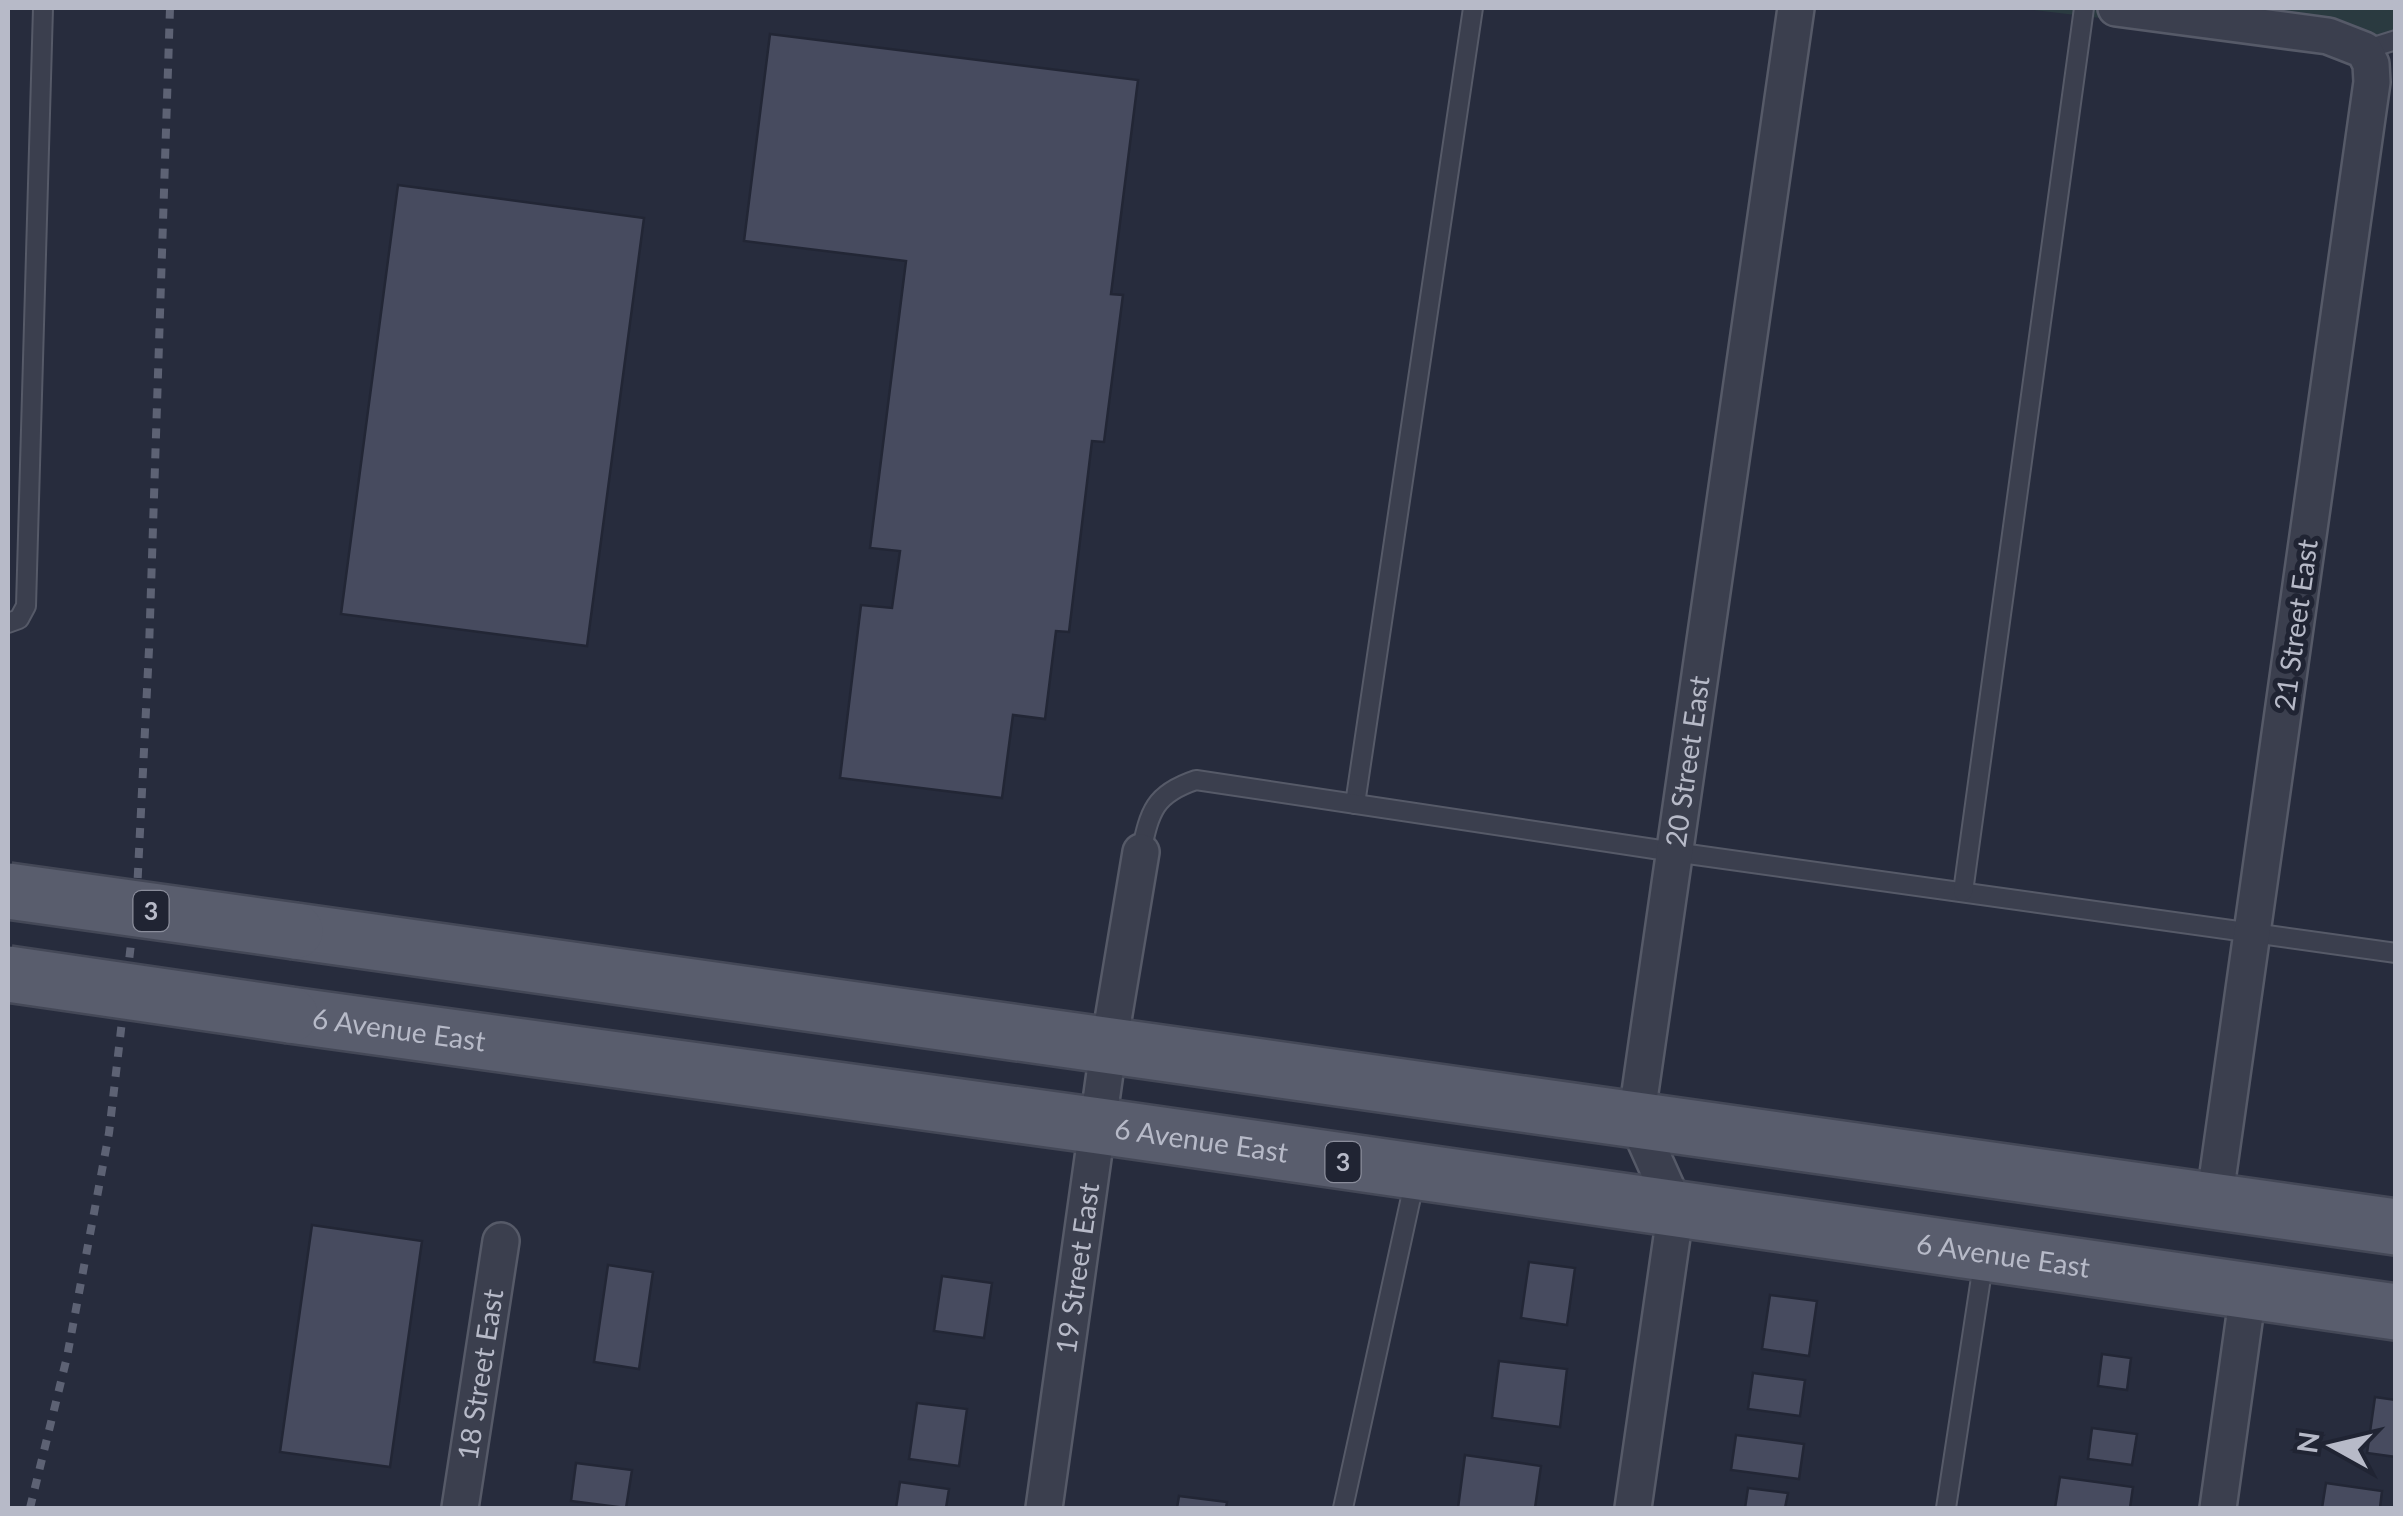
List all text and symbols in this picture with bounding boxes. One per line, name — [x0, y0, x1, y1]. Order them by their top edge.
street label: 21 Street East — [2266, 537, 2324, 713]
street label: 20 Street East — [1657, 673, 1716, 849]
road number: 3 — [134, 891, 168, 931]
street label: 6 Avenue East — [310, 1000, 488, 1058]
street label: 6 Avenue East — [1113, 1110, 1290, 1169]
road number: 3 — [1326, 1142, 1360, 1182]
street label: 19 Street East — [1048, 1180, 1105, 1356]
street label: 6 Avenue East — [1915, 1225, 2092, 1284]
street label: 18 Street East — [450, 1286, 509, 1462]
north arrow — [2283, 1396, 2383, 1496]
text: N — [2289, 1429, 2326, 1455]

